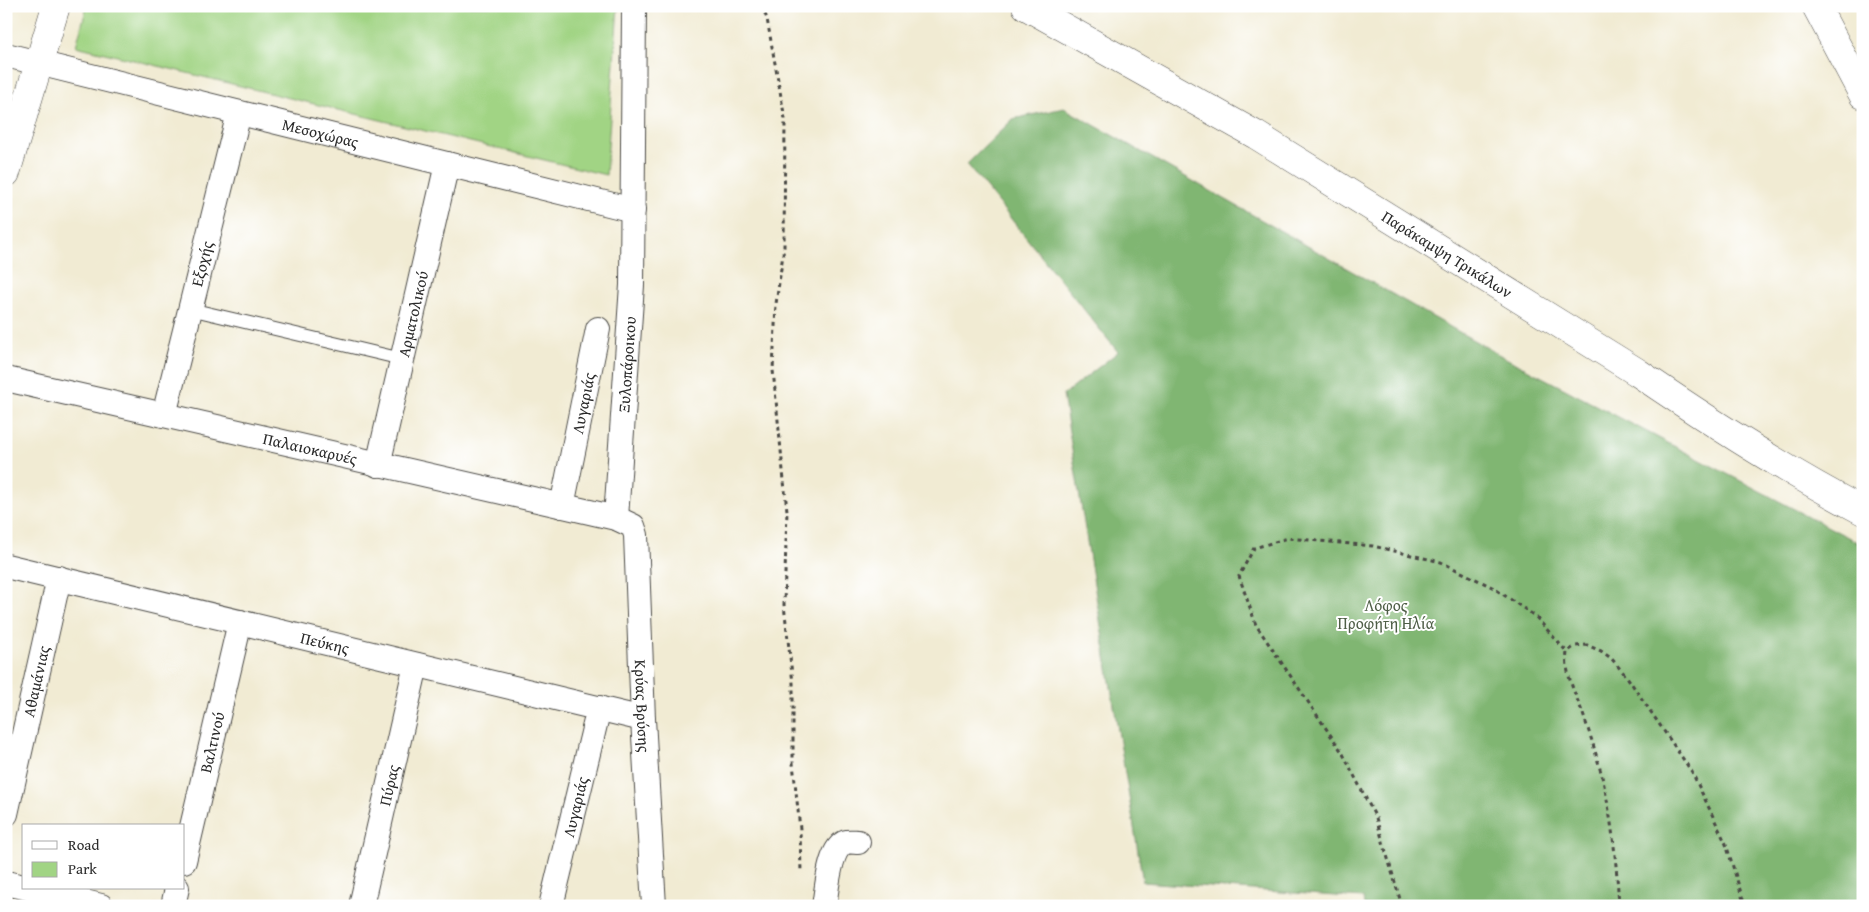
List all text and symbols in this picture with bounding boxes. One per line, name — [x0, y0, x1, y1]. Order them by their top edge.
street label: Μεσοχώρας — [280, 112, 361, 154]
street label: Παράκαμψη Τρικάλων — [1377, 204, 1517, 304]
street label: Εξοχής — [184, 238, 219, 289]
street label: Αρματολικού — [391, 268, 434, 359]
street label: Ξυλοπάροικου — [611, 316, 642, 413]
street label: Λυγαριάς — [565, 370, 601, 436]
street label: Παλαιοκαρυές — [261, 426, 360, 471]
park label: Λόφος Προφήτη Ηλία — [1338, 593, 1435, 635]
street label: Πεύκης — [298, 625, 352, 660]
street label: Αθαμάνιας — [16, 643, 56, 719]
street label: Κρύας Βρύσης — [629, 659, 657, 753]
street label: Βαλτινού — [193, 709, 231, 775]
street label: Πύρας — [372, 762, 405, 808]
street label: Λυγαριάς — [556, 774, 594, 840]
legend — [22, 824, 185, 890]
text: Road — [68, 834, 99, 855]
text: Park — [68, 858, 97, 879]

